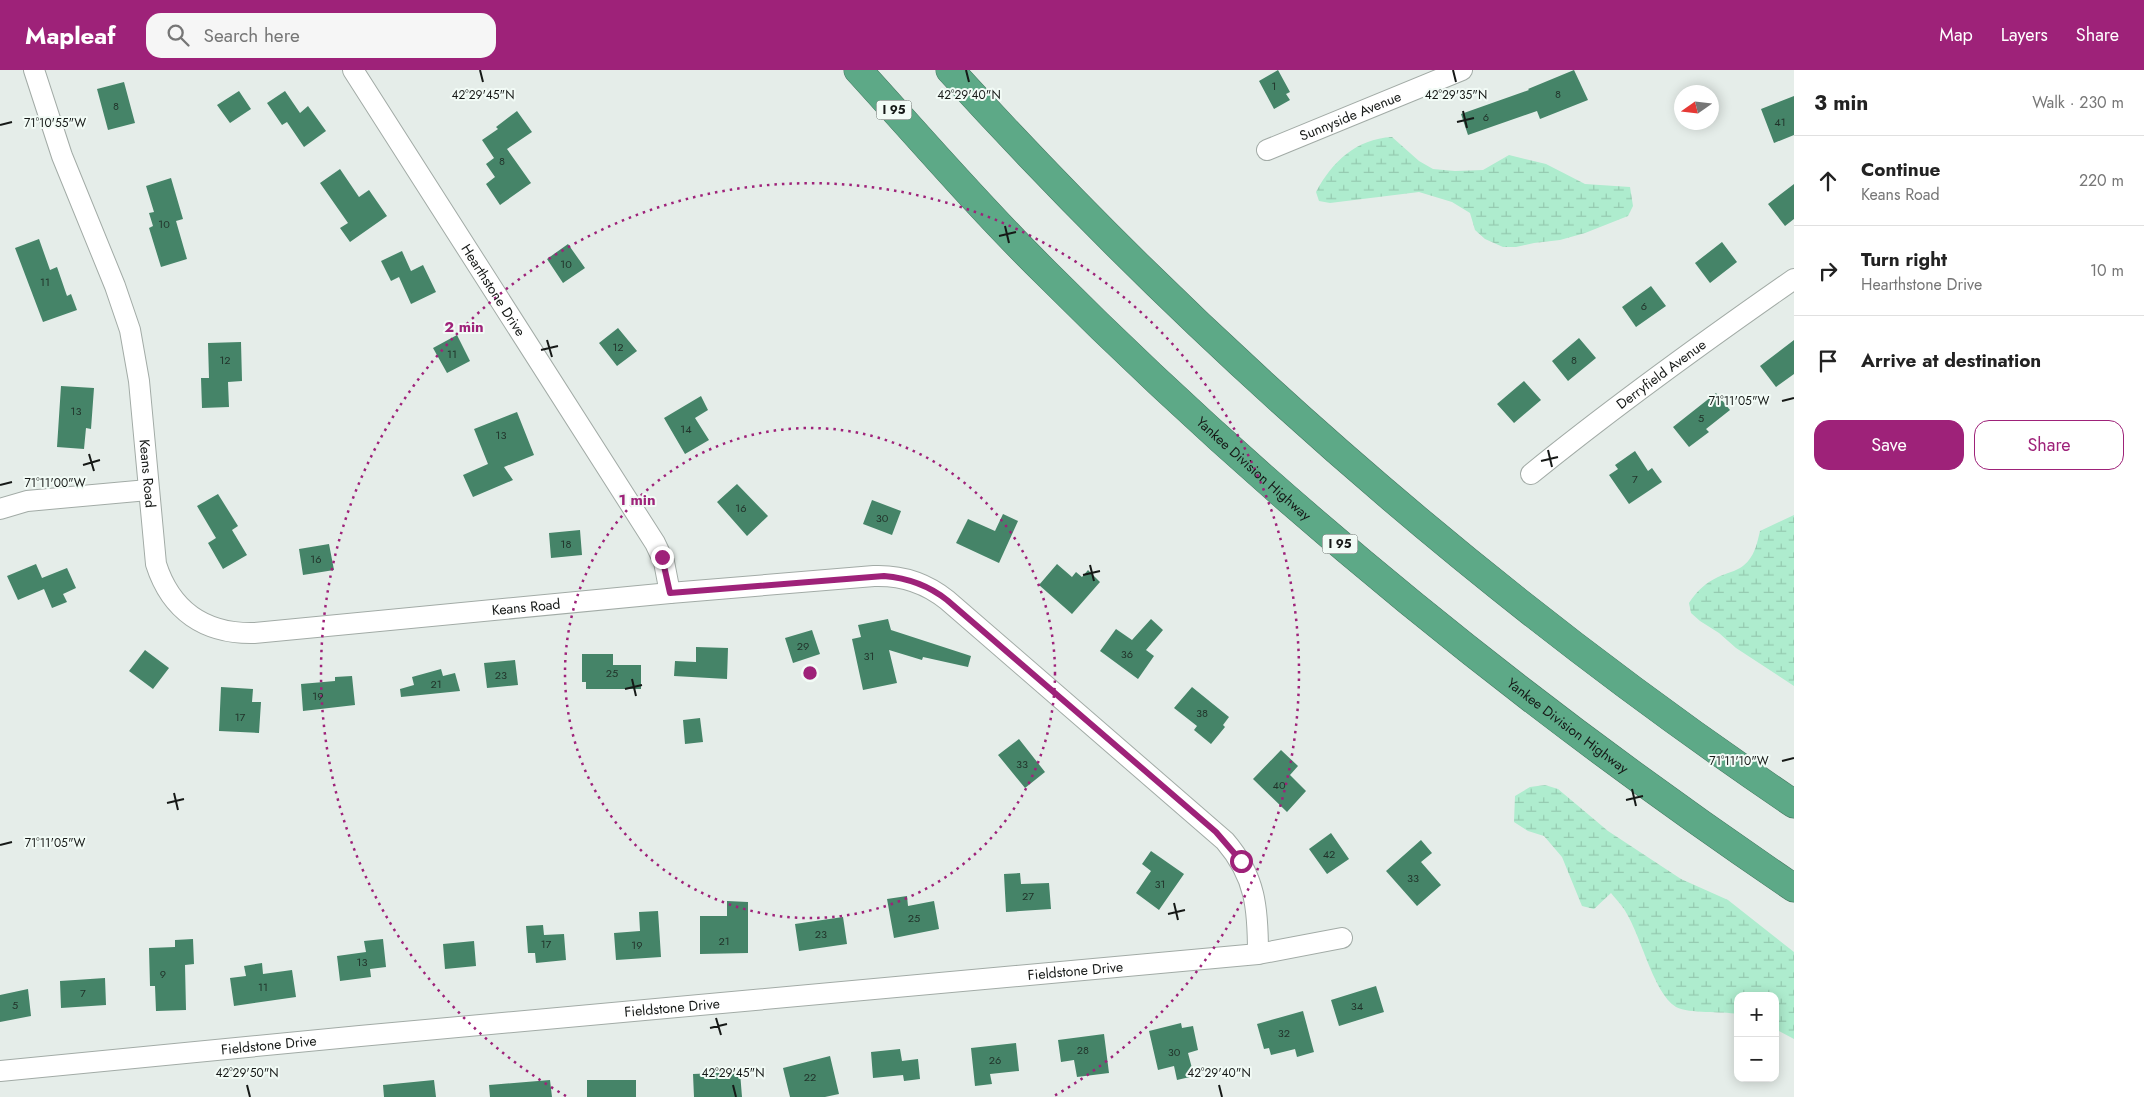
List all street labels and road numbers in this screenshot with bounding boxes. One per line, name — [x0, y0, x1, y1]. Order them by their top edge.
street label: Sunnyside Avenue — [1296, 86, 1404, 146]
road number: I 95 — [876, 100, 912, 120]
street label: Hearthstone Drive — [456, 240, 530, 340]
street label: Derryfield Avenue — [1612, 334, 1710, 414]
street label: Yankee Division Highway — [1192, 412, 1316, 526]
street label: Keans Road — [134, 438, 161, 509]
road number: I 95 — [1322, 534, 1358, 554]
street label: Keans Road — [491, 594, 561, 620]
street label: Yankee Division Highway — [1503, 673, 1633, 779]
street label: Fieldstone Drive — [1027, 956, 1124, 985]
street label: Fieldstone Drive — [623, 993, 721, 1022]
street label: Fieldstone Drive — [220, 1030, 317, 1059]

